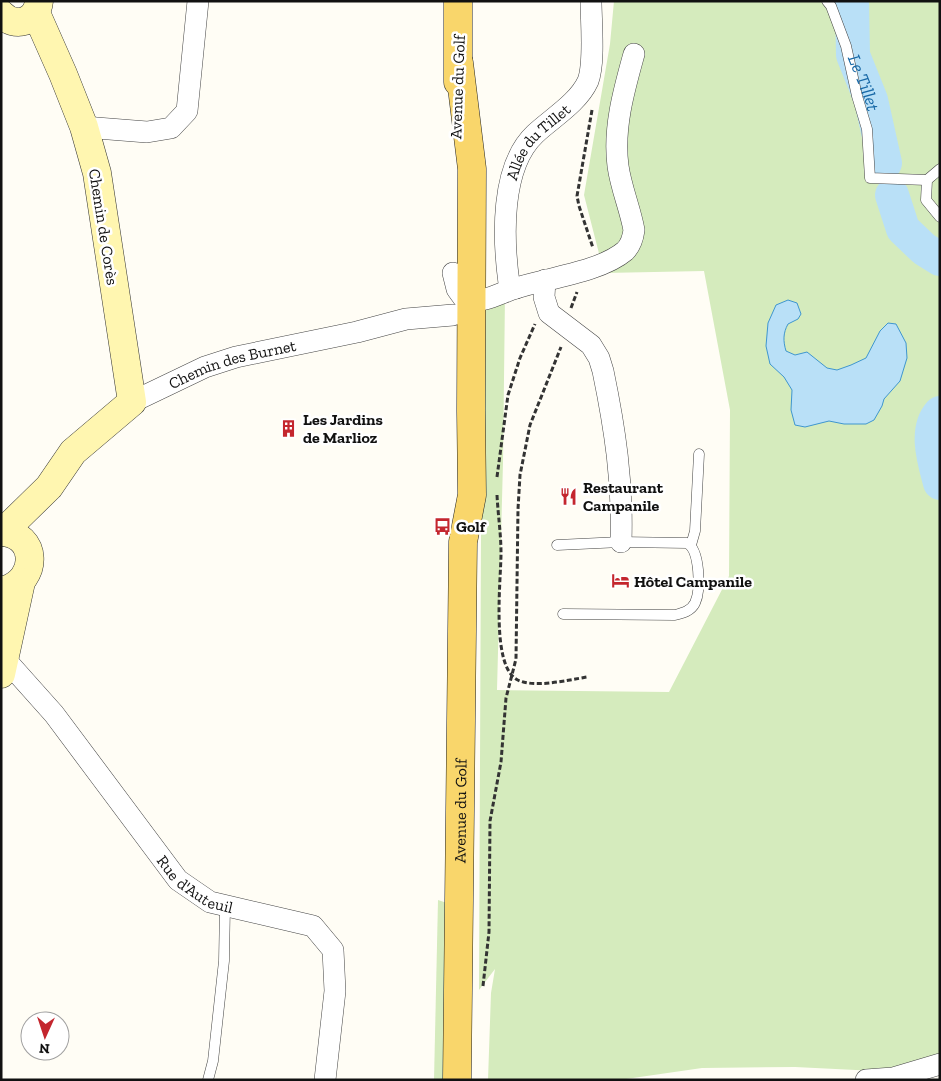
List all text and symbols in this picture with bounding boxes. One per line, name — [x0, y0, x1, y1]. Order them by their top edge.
street label: Avenue du Golf — [446, 33, 469, 139]
water label: Le Tillet — [843, 51, 884, 113]
street label: Allée du Tillet — [502, 100, 574, 182]
street label: Chemin de Corès — [85, 167, 122, 287]
street label: Chemin des Burnet — [166, 336, 298, 393]
place label: Les Jardins de Marlioz — [303, 410, 383, 447]
building icon: Les Jardins de Marlioz — [279, 418, 299, 438]
place label: Restaurant Campanile — [583, 478, 664, 515]
restaurant icon: Restaurant Campanile — [559, 486, 579, 506]
bus stop icon: Golf — [432, 516, 452, 536]
place label: Golf — [456, 517, 487, 536]
hotel icon: Hôtel Campanile — [610, 571, 630, 591]
place label: Hôtel Campanile — [634, 572, 752, 591]
street label: Avenue du Golf — [450, 757, 471, 863]
street label: Rue d'Auteuil — [153, 852, 235, 917]
north arrow — [20, 1011, 70, 1061]
text: N — [38, 1040, 50, 1057]

